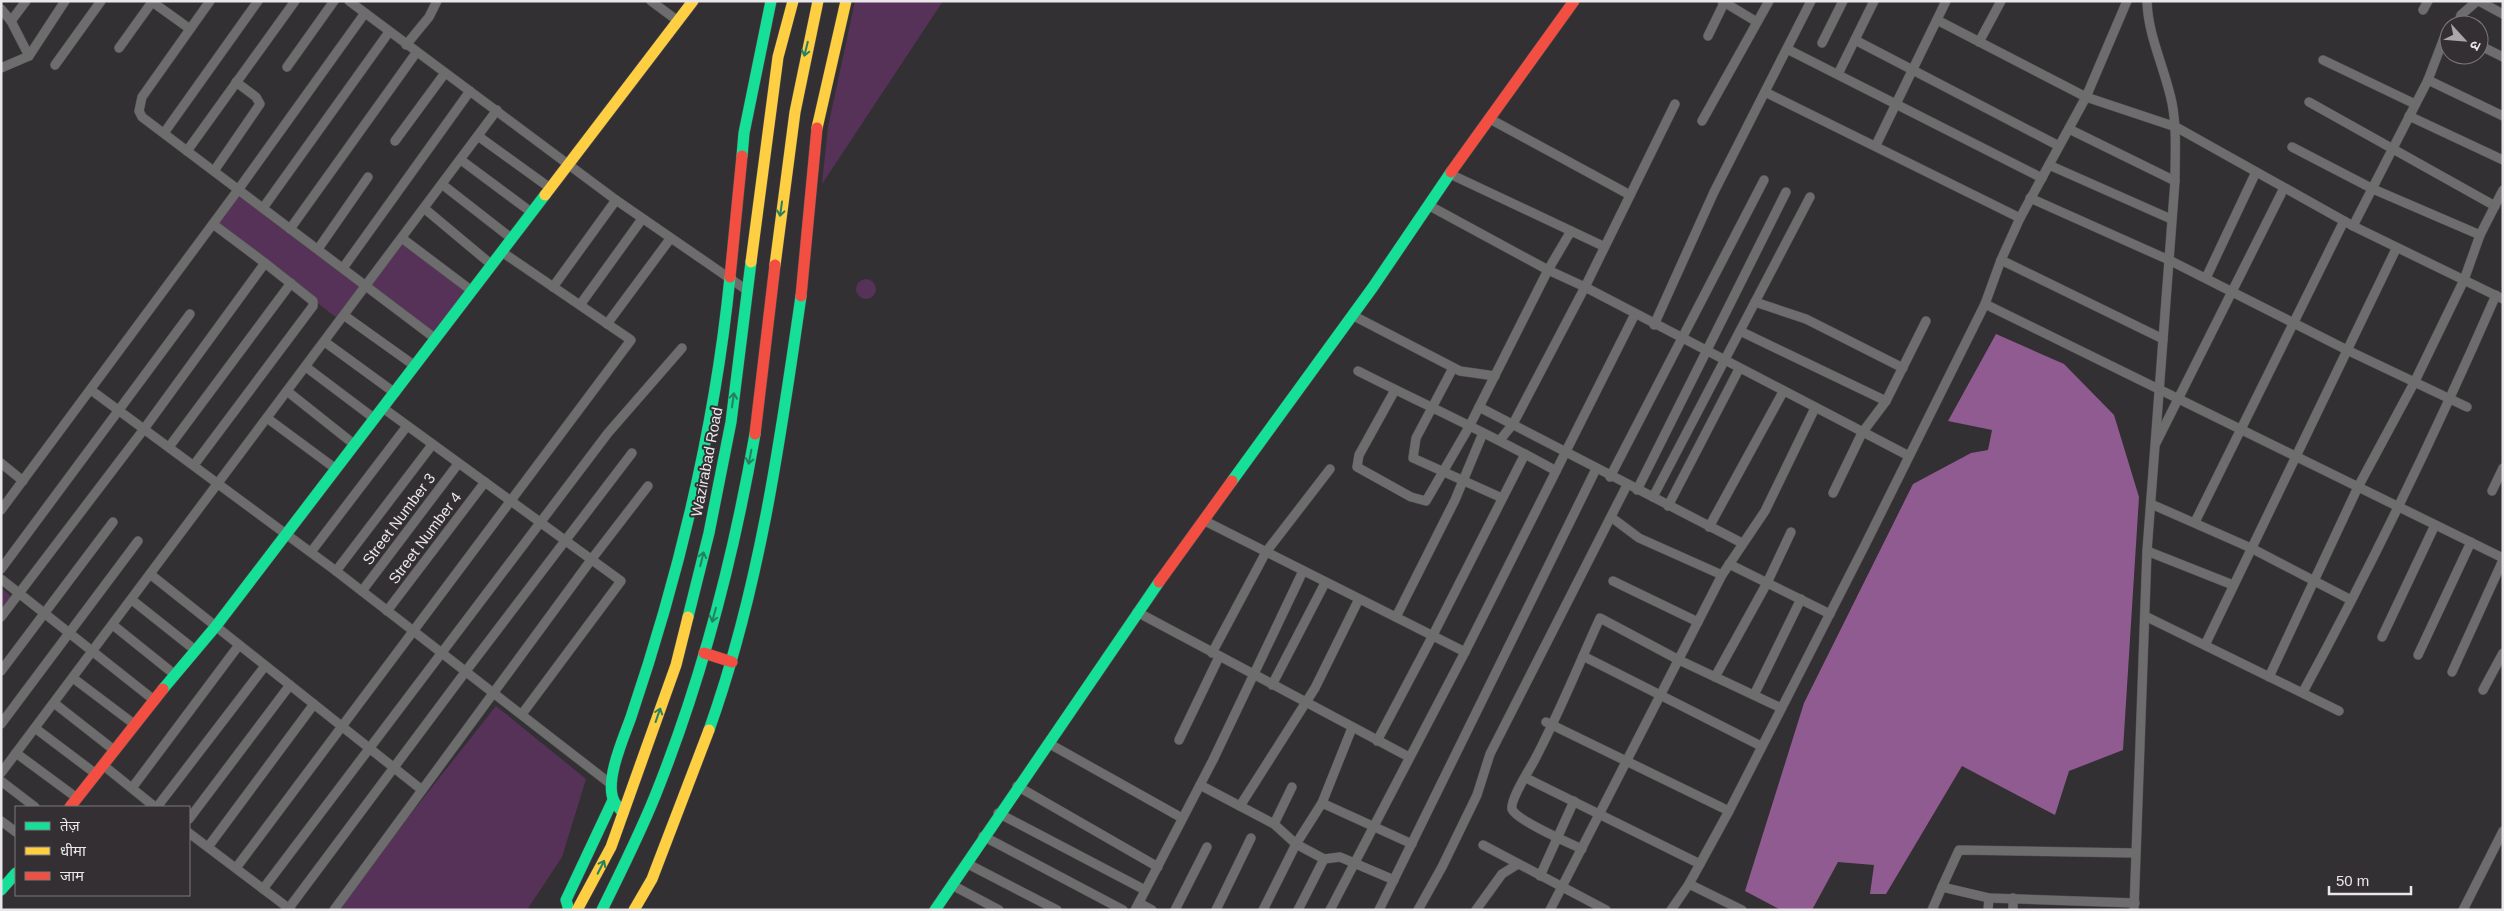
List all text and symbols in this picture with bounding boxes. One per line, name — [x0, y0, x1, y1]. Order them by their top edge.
north arrow — [2439, 15, 2489, 65]
text: उ — [2466, 39, 2485, 54]
one-way arrow — [801, 40, 810, 56]
one-way arrow — [776, 201, 786, 217]
one-way arrow — [729, 392, 739, 408]
street label: Wazirabad Road — [688, 406, 725, 518]
one-way arrow — [745, 449, 755, 465]
street label: Street Number 3 — [359, 470, 439, 568]
street label: Street Number 4 — [385, 489, 465, 587]
one-way arrow — [698, 552, 707, 568]
one-way arrow — [709, 607, 719, 623]
one-way arrow — [654, 708, 663, 724]
legend — [15, 806, 190, 896]
text: तेज़ — [60, 817, 81, 834]
text: धीमा — [60, 842, 87, 859]
one-way arrow — [597, 860, 606, 875]
scale bar — [2329, 864, 2412, 896]
text: जाम — [60, 867, 85, 884]
text: 50 m — [2336, 872, 2369, 889]

